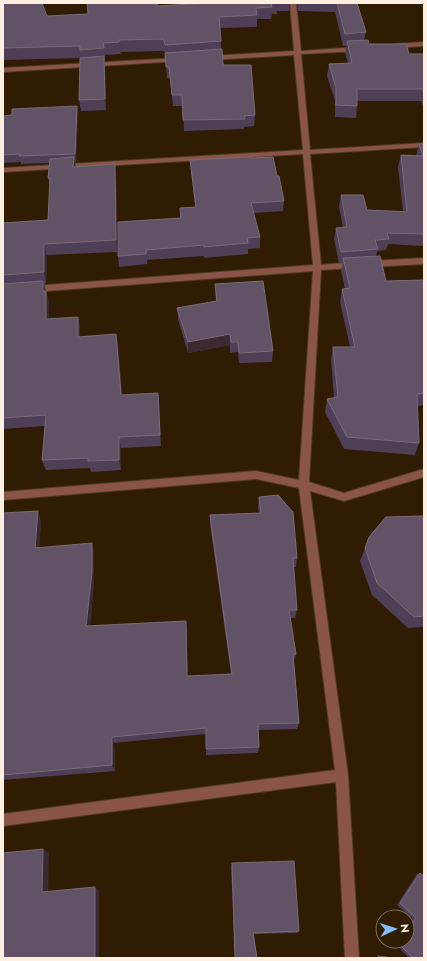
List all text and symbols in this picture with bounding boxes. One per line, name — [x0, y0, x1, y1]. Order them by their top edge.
north arrow — [375, 909, 415, 949]
text: N — [397, 923, 413, 933]

